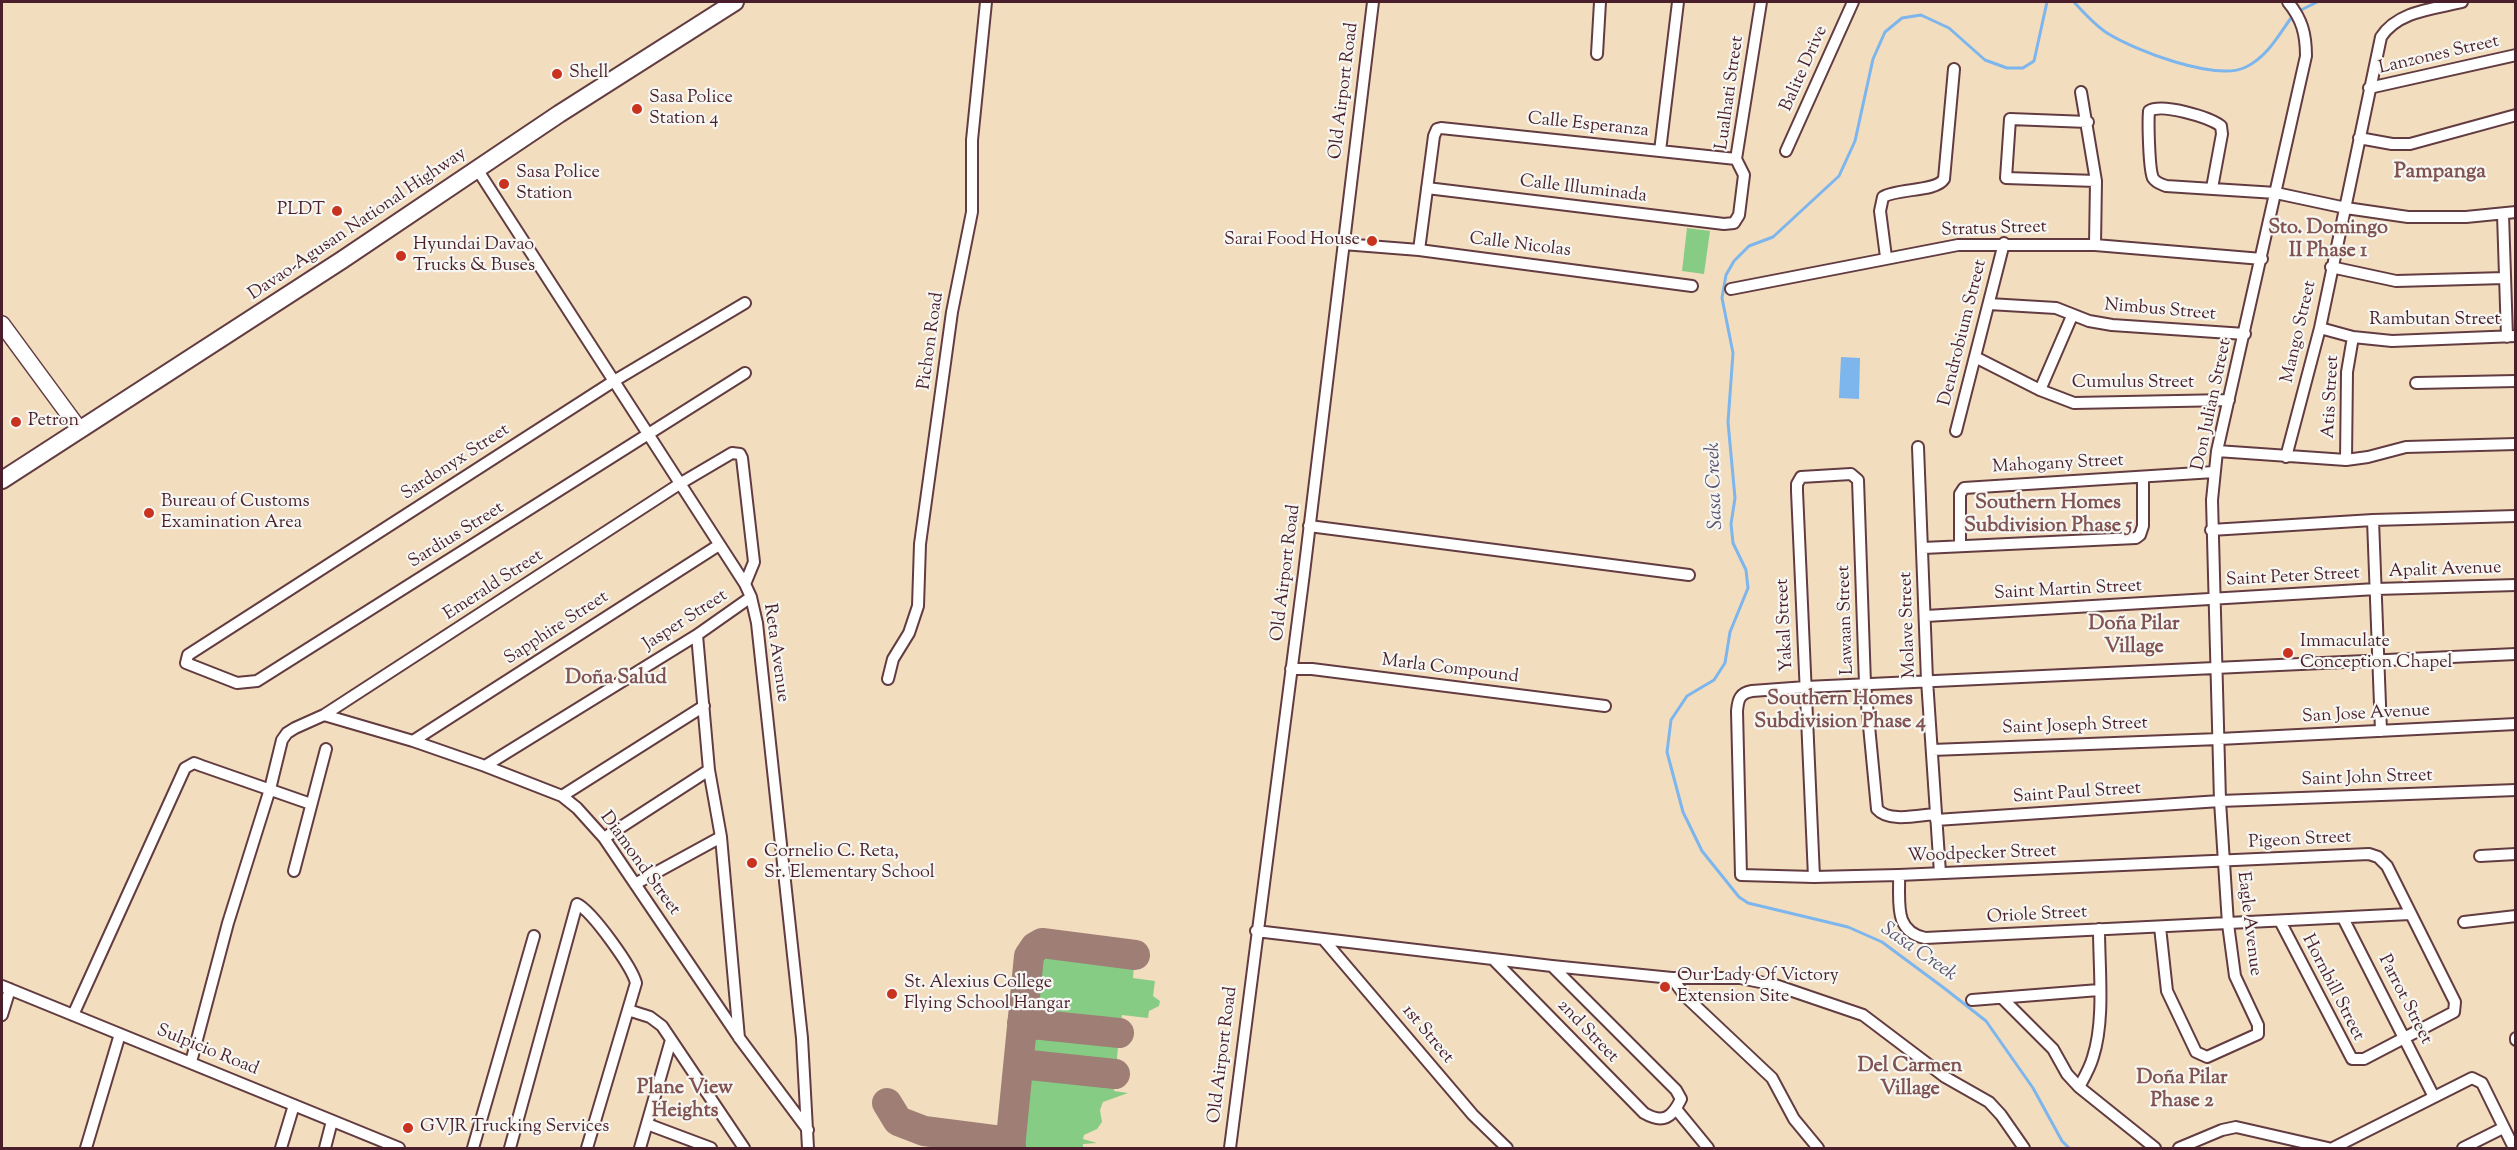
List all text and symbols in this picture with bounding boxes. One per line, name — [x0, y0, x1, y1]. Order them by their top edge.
street label: Old Airport Road — [1326, 21, 1364, 161]
street label: Balite Drive — [1777, 23, 1833, 115]
street label: Lanzones Street — [2377, 32, 2501, 80]
street label: Lualhati Street — [1712, 35, 1750, 151]
place label: Shell — [569, 63, 608, 85]
marker: Shell — [550, 67, 564, 81]
place label: Sasa Police Station 4 — [649, 88, 733, 130]
marker: Sasa Police Station 4 — [630, 102, 644, 116]
street label: Calle Esperanza — [1526, 109, 1650, 143]
street label: Davao-Agusan National Highway — [245, 144, 471, 306]
district label: Pampanga — [2394, 160, 2486, 186]
place label: Sasa Police Station — [516, 163, 600, 206]
street label: Calle Illuminada — [1518, 171, 1648, 209]
marker: Sasa Police Station — [497, 177, 511, 191]
place label: PLDT — [277, 200, 325, 222]
marker: PLDT — [330, 204, 344, 218]
street label: Stratus Street — [1941, 217, 2047, 243]
district label: Sto. Domingo II Phase 1 — [2268, 218, 2388, 265]
street label: Calle Nicolas — [1468, 229, 1572, 263]
place label: Sarai Food House — [1224, 230, 1360, 252]
marker: Sarai Food House — [1365, 234, 1379, 248]
place label: Hyundai Davao Trucks & Buses — [413, 235, 535, 278]
marker: Hyundai Davao Trucks & Buses — [394, 249, 408, 263]
street label: Dendrobium Street — [1935, 258, 1993, 408]
street label: Mango Street — [2278, 279, 2322, 385]
street label: Pichon Road — [914, 291, 950, 391]
street label: Nimbus Street — [2103, 295, 2217, 327]
street label: Rambutan Street — [2369, 310, 2501, 332]
street label: Don Julian Street — [2189, 337, 2237, 473]
street label: Atis Street — [2319, 355, 2345, 439]
street label: Cumulus Street — [2072, 373, 2194, 395]
place label: Petron — [28, 411, 79, 433]
marker: Petron — [9, 415, 23, 429]
street label: Sardonyx Street — [398, 420, 514, 506]
water label: Sasa Creek — [1702, 442, 1730, 530]
street label: Mahogany Street — [1992, 451, 2124, 479]
place label: Bureau of Customs Examination Area — [161, 492, 310, 534]
district label: Southern Homes Subdivision Phase 5 — [1964, 493, 2132, 540]
street label: Sardius Street — [405, 498, 509, 574]
street label: Old Airport Road — [1268, 503, 1306, 643]
marker: Bureau of Customs Examination Area — [142, 506, 156, 520]
street label: Emerald Street — [440, 546, 548, 626]
street label: Apalit Avenue — [2388, 558, 2502, 584]
street label: Saint Peter Street — [2226, 564, 2360, 592]
street label: Lawaan Street — [1834, 565, 1860, 675]
street label: Molave Street — [1896, 571, 1922, 679]
street label: Saint Martin Street — [1993, 576, 2143, 606]
street label: Yakal Street — [1773, 578, 1799, 672]
street label: Jasper Street — [640, 586, 732, 656]
street label: Sapphire Street — [501, 587, 613, 671]
street label: Reta Avenue — [757, 602, 793, 704]
district label: Doña Pilar Village — [2089, 614, 2179, 661]
place label: Immaculate Conception Chapel — [2300, 632, 2453, 674]
marker: Immaculate Conception Chapel — [2281, 646, 2295, 660]
street label: Marla Compound — [1380, 651, 1520, 689]
district label: Doña Salud — [565, 668, 667, 692]
district label: Southern Homes Subdivision Phase 4 — [1754, 689, 1926, 736]
street label: San Jose Avenue — [2302, 701, 2430, 729]
street label: Saint Joseph Street — [2002, 714, 2148, 740]
street label: Saint John Street — [2301, 766, 2433, 792]
street label: Saint Paul Street — [2012, 779, 2142, 809]
street label: Diamond Street — [594, 808, 684, 920]
street label: Pigeon Street — [2248, 828, 2352, 854]
place label: Cornelio C. Reta, Sr. Elementary School — [764, 842, 935, 884]
street label: Woodpecker Street — [1907, 842, 2057, 868]
marker: Cornelio C. Reta, Sr. Elementary School — [745, 856, 759, 870]
street label: Eagle Avenue — [2231, 871, 2265, 977]
street label: Oriole Street — [1986, 903, 2088, 929]
water label: Sasa Creek — [1875, 918, 1961, 988]
street label: Hornbill Street — [2296, 931, 2368, 1045]
street label: Parrot Street — [2372, 952, 2436, 1048]
place label: Our Lady Of Victory Extension Site — [1677, 966, 1839, 1008]
place label: St. Alexius College Flying School Hangar — [904, 973, 1070, 1016]
marker: Our Lady Of Victory Extension Site — [1658, 980, 1672, 994]
street label: Old Airport Road — [1205, 985, 1243, 1125]
marker: St. Alexius College Flying School Hangar — [885, 987, 899, 1001]
street label: 2nd Street — [1552, 996, 1622, 1068]
street label: 1st Street — [1396, 1001, 1458, 1069]
street label: Sulpicio Road — [153, 1021, 261, 1081]
district label: Del Carmen Village — [1858, 1056, 1962, 1103]
district label: Doña Pilar Phase 2 — [2137, 1068, 2227, 1115]
district label: Plane View Heights — [637, 1078, 733, 1125]
place label: GVJR Trucking Services — [420, 1117, 609, 1139]
marker: GVJR Trucking Services — [401, 1121, 415, 1135]

